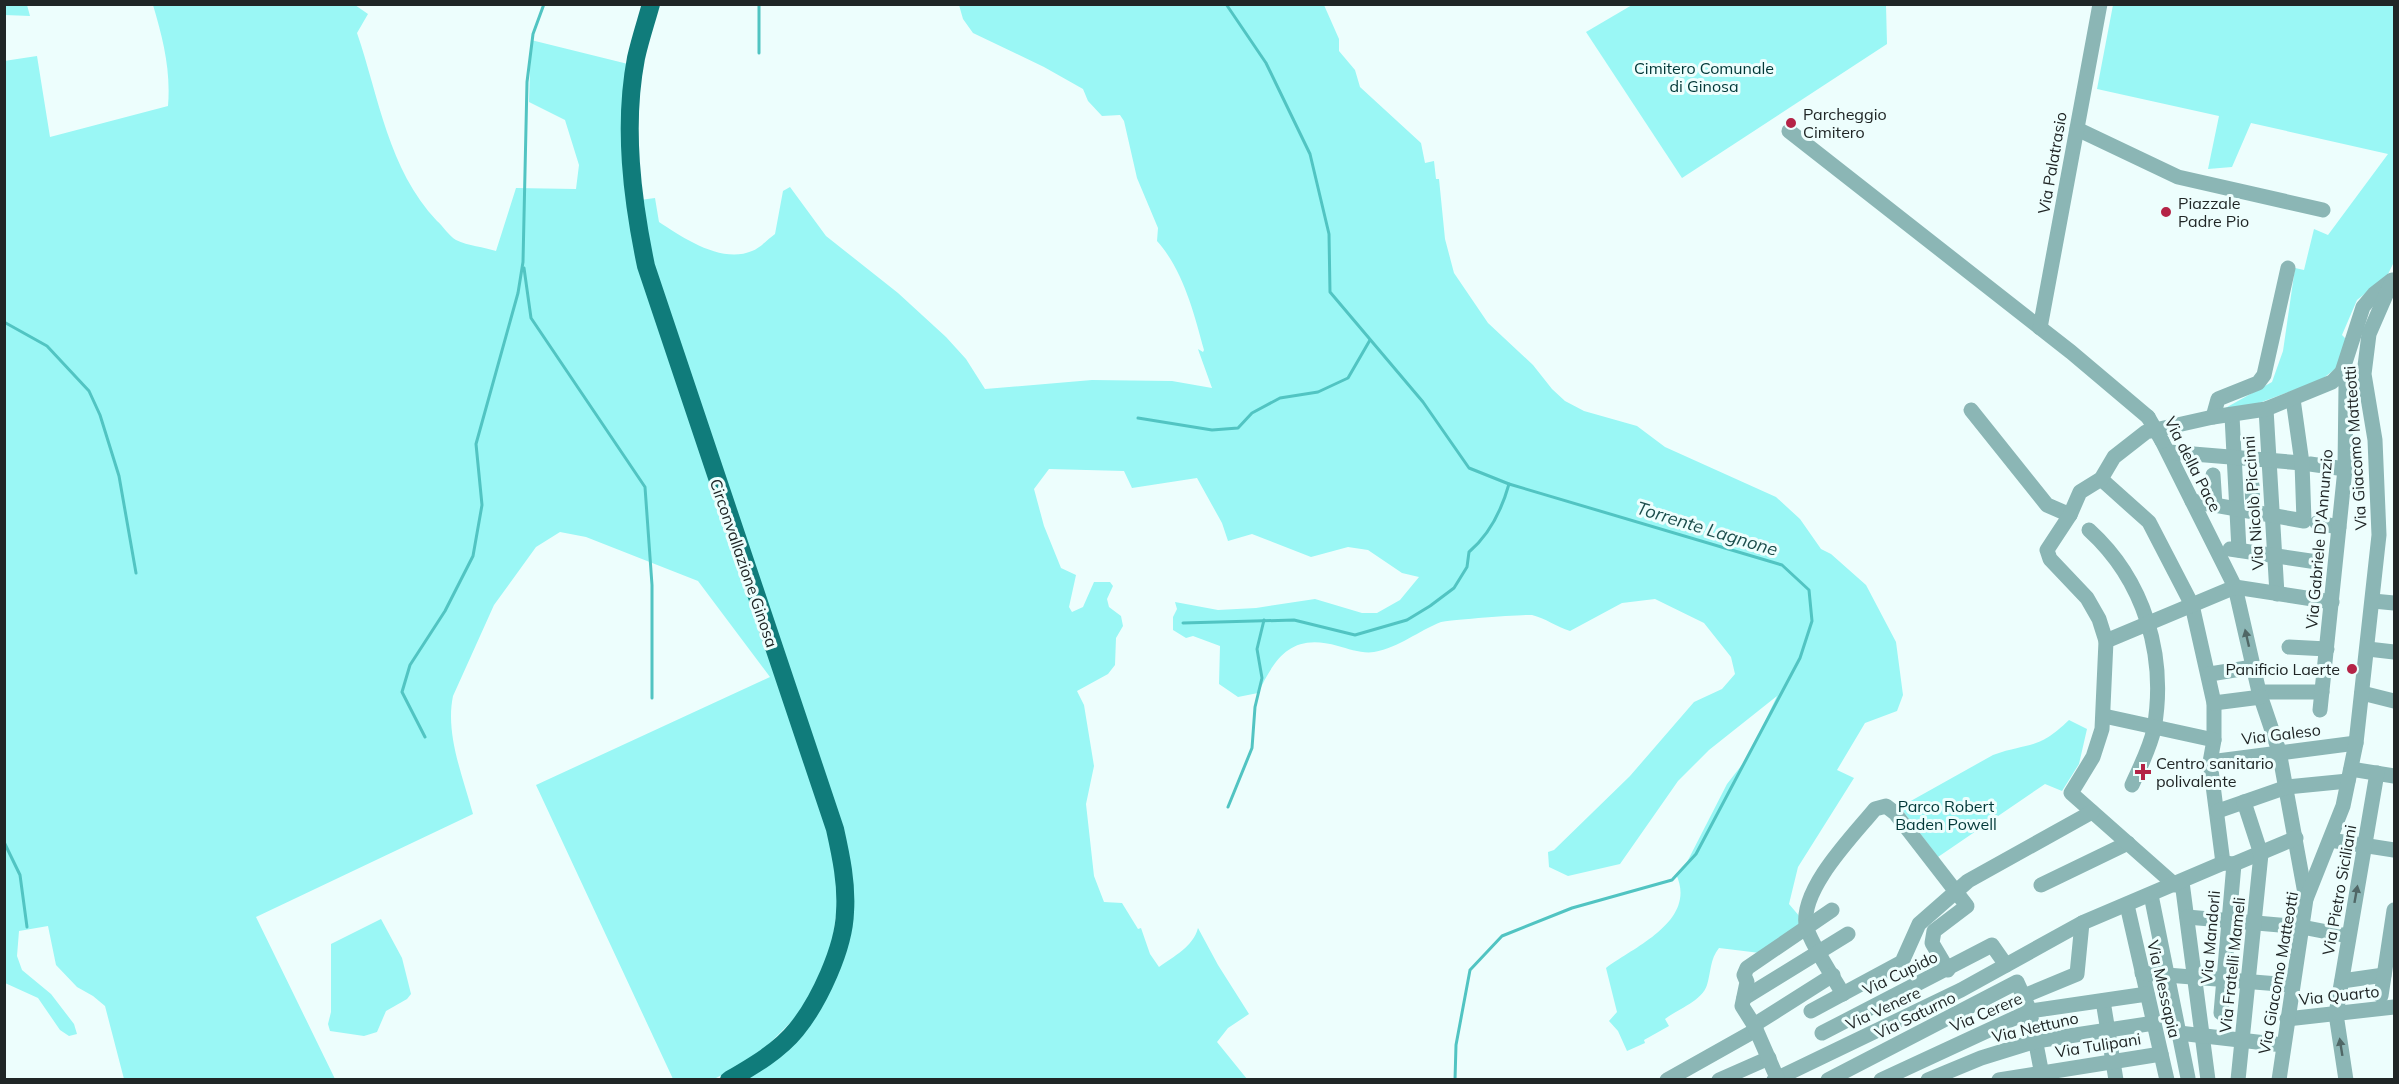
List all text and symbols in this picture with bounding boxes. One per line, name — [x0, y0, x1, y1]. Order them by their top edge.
park label: Cimitero Comunale di Ginosa — [1634, 58, 1774, 96]
place label: Parcheggio Cimitero — [1803, 104, 1887, 142]
street label: Via Palatrasio — [2033, 110, 2071, 216]
marker: Parcheggio Cimitero — [1784, 116, 1798, 130]
place label: Piazzale Padre Pio — [2178, 193, 2249, 231]
marker: Piazzale Padre Pio — [2159, 205, 2173, 219]
street label: Via Giacomo Matteotti — [2339, 365, 2371, 531]
street label: Via della Pace — [2160, 413, 2226, 515]
street label: Via Nicolò Piccinni — [2238, 435, 2268, 571]
street label: Via Gabriele D'Annunzio — [2301, 448, 2337, 630]
street label: Circonvallazione Ginosa — [706, 476, 782, 650]
water label: Torrente Lagnone — [1634, 496, 1781, 561]
one-way arrow — [2241, 629, 2251, 647]
place label: Panificio Laerte — [2225, 659, 2340, 679]
marker: Panificio Laerte — [2345, 662, 2359, 676]
street label: Via Galeso — [2240, 719, 2322, 749]
place label: Centro sanitario polivalente — [2156, 753, 2274, 791]
marker: Centro sanitario polivalente — [2134, 763, 2152, 781]
park label: Parco Robert Baden Powell — [1895, 796, 1997, 834]
street label: Via Pietro Siciliani — [2318, 823, 2360, 957]
one-way arrow — [2352, 884, 2361, 903]
street label: Via Mandorli — [2196, 889, 2224, 985]
street label: Via Giacomo Matteotti — [2254, 890, 2302, 1056]
street label: Via Fratelli Mameli — [2215, 896, 2249, 1034]
street label: Via Messapia — [2143, 938, 2185, 1040]
street label: Via Cupido — [1859, 946, 1941, 1000]
street label: Via Quarto — [2298, 981, 2380, 1009]
street label: Via Venere — [1842, 982, 1924, 1034]
street label: Via Saturno — [1871, 987, 1959, 1043]
street label: Via Cerere — [1947, 988, 2025, 1036]
street label: Via Nettuno — [1990, 1007, 2080, 1047]
street label: Via Tulipani — [2054, 1028, 2142, 1062]
one-way arrow — [2337, 1037, 2346, 1056]

